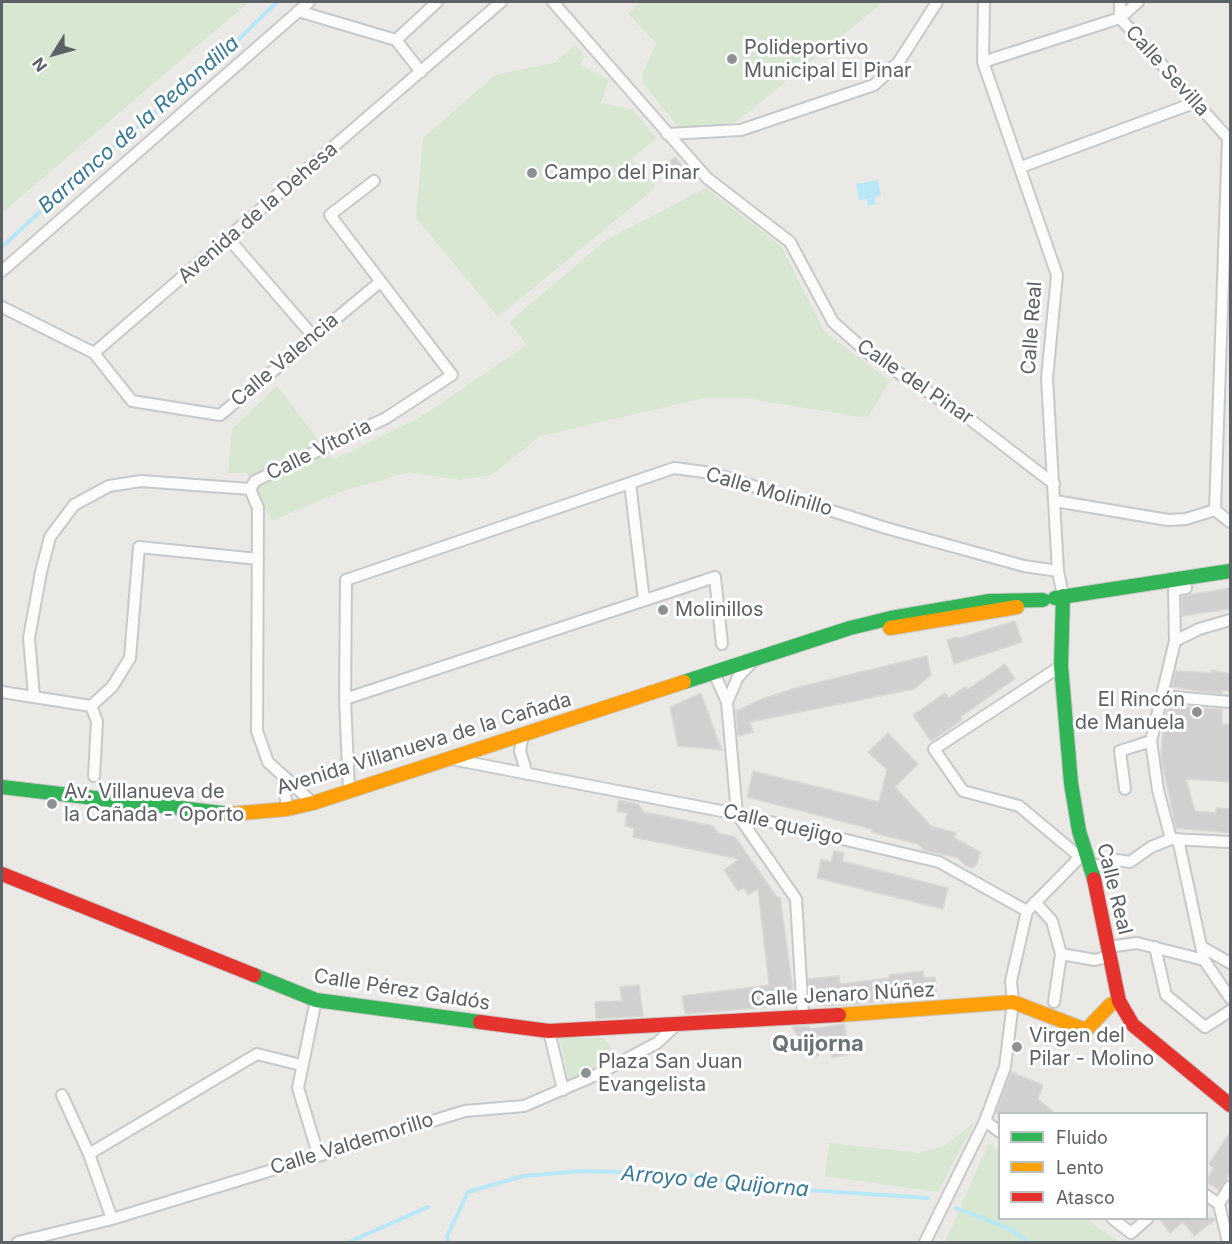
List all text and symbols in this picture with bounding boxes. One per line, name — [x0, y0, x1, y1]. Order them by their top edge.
street label: Calle Sevilla — [1120, 21, 1214, 121]
north arrow — [24, 24, 84, 84]
water label: Barranco de la Redondilla — [34, 31, 244, 219]
place label: Polideportivo Municipal El Pinar — [744, 36, 912, 83]
marker: Polideportivo Municipal El Pinar — [725, 52, 739, 66]
text: N — [28, 54, 51, 76]
street label: Avenida de la Dehesa — [173, 137, 343, 289]
place label: Campo del Pinar — [544, 161, 700, 185]
marker: Campo del Pinar — [525, 166, 539, 180]
street label: Calle Real — [1017, 281, 1047, 375]
street label: Calle Valencia — [226, 308, 344, 412]
street label: Calle del Pinar — [852, 334, 978, 430]
street label: Calle Vitoria — [263, 414, 375, 486]
street label: Calle Molinillo — [703, 462, 835, 522]
place label: Molinillos — [675, 598, 764, 622]
marker: Molinillos — [656, 603, 670, 617]
street label: Avenida Villanueva de la Cañada — [274, 688, 574, 800]
place label: El Rincón de Manuela — [1075, 688, 1185, 735]
marker: El Rincón de Manuela — [1190, 705, 1204, 719]
place label: Av. Villanueva de la Cañada - Oporto — [64, 780, 244, 827]
marker: Av. Villanueva de la Cañada - Oporto — [45, 797, 59, 811]
street label: Calle quejigo — [721, 800, 845, 850]
street label: Calle Real — [1091, 841, 1137, 937]
street label: Calle Pérez Galdós — [312, 964, 492, 1016]
street label: Calle Jenaro Núñez — [750, 978, 936, 1012]
place label: Virgen del Pilar - Molino — [1029, 1024, 1154, 1071]
district label: Quijorna — [772, 1031, 864, 1057]
marker: Virgen del Pilar - Molino — [1010, 1040, 1024, 1054]
place label: Plaza San Juan Evangelista — [598, 1050, 743, 1097]
marker: Plaza San Juan Evangelista — [579, 1066, 593, 1080]
street label: Calle Valdemorillo — [267, 1108, 437, 1180]
legend — [998, 1112, 1208, 1220]
text: Fluido — [1056, 1127, 1108, 1148]
text: Lento — [1056, 1157, 1104, 1178]
water label: Arroyo de Quijorna — [620, 1161, 810, 1203]
text: Atasco — [1056, 1187, 1115, 1208]

